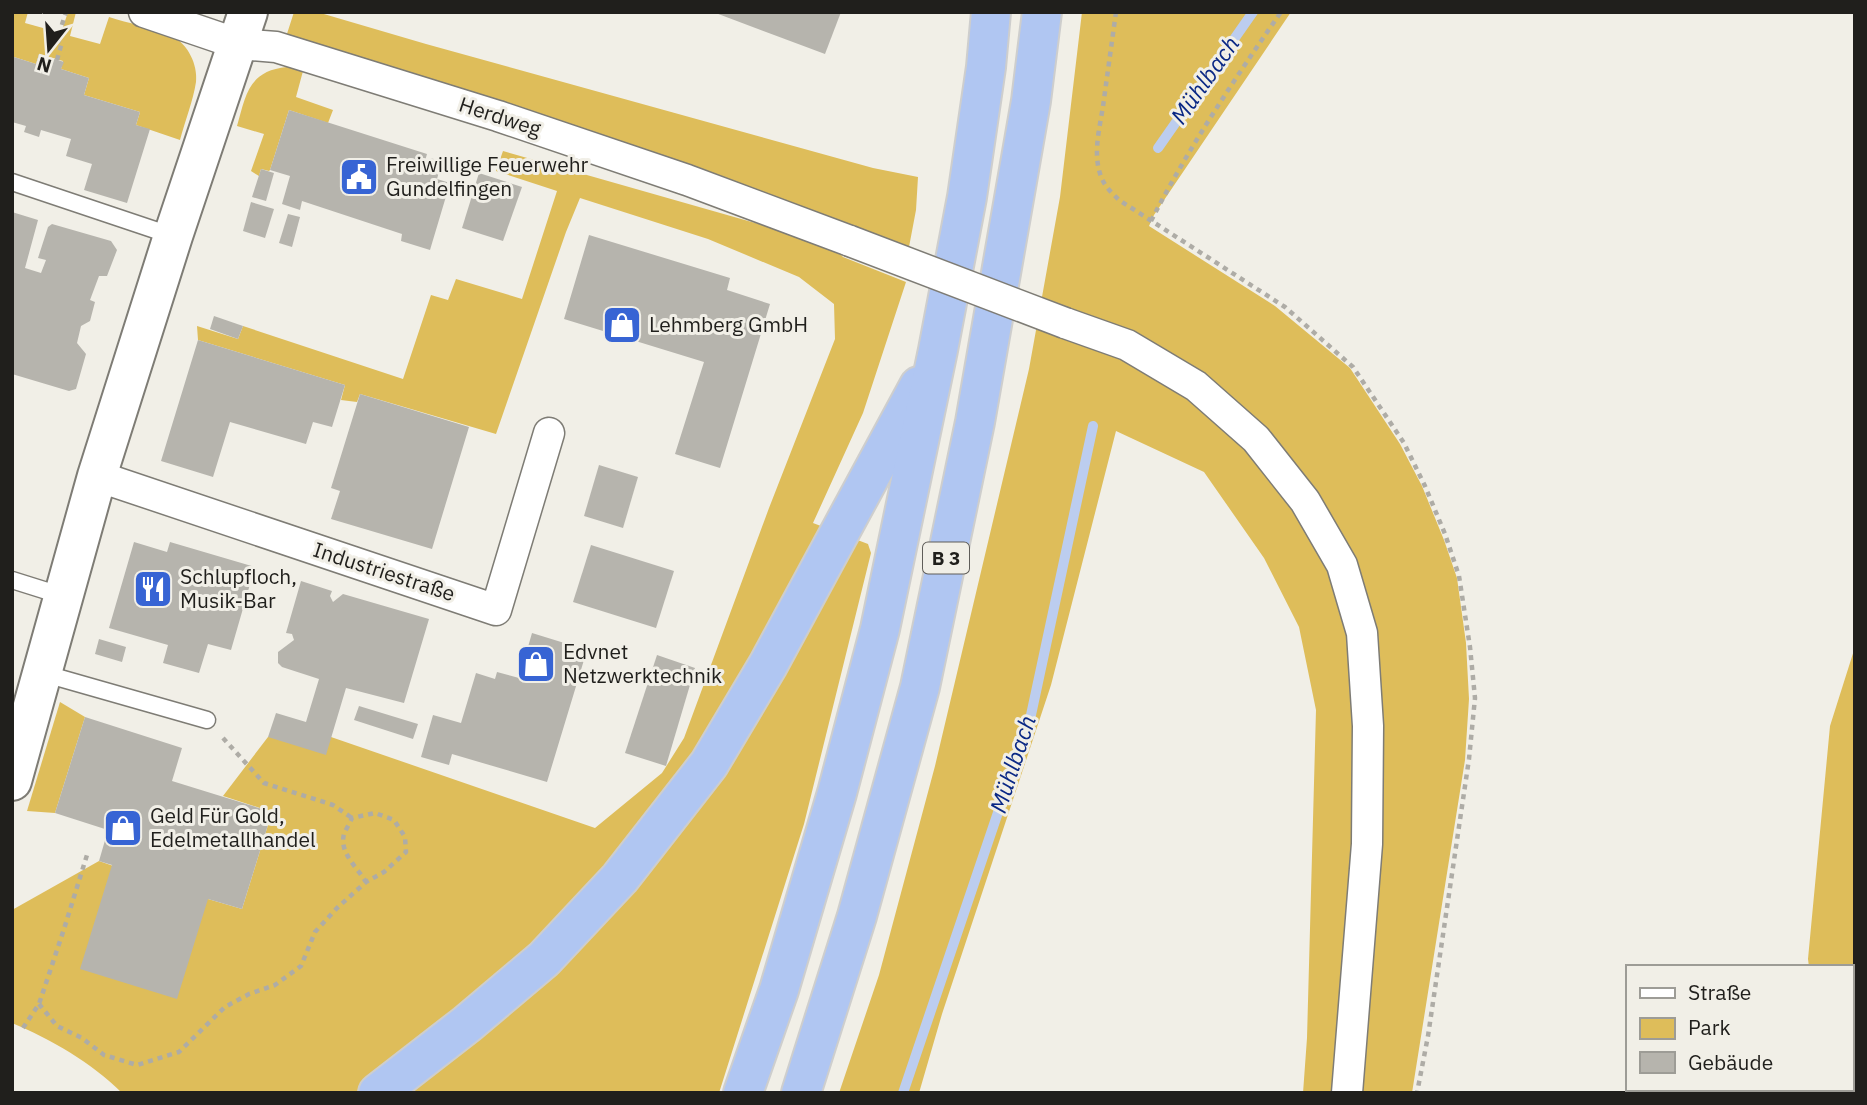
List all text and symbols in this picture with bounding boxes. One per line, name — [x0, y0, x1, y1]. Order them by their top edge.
north arrow — [14, 14, 84, 84]
water label: Mühlbach — [1163, 30, 1245, 129]
text: N — [34, 52, 54, 79]
street label: Herdweg — [456, 90, 545, 142]
place label: Freiwillige Feuerwehr Gundelfingen — [386, 150, 589, 202]
public building icon: Freiwillige Feuerwehr Gundelfingen — [338, 156, 380, 198]
shop icon: Lehmberg GmbH — [601, 304, 643, 346]
place label: Lehmberg GmbH — [649, 310, 808, 338]
street label: Industriestraße — [310, 535, 459, 607]
road number: B 3 — [923, 542, 969, 573]
place label: Schlupfloch, Musik-Bar — [180, 562, 297, 614]
restaurant icon: Schlupfloch, Musik-Bar — [132, 568, 174, 610]
place label: Edvnet Netzwerktechnik — [563, 637, 722, 689]
shop icon: Edvnet Netzwerktechnik — [515, 643, 557, 685]
water label: Mühlbach — [982, 711, 1042, 816]
place label: Geld Für Gold, Edelmetallhandel — [150, 801, 316, 853]
shop icon: Geld Für Gold, Edelmetallhandel — [102, 807, 144, 849]
legend — [1626, 965, 1853, 1091]
text: Straße — [1688, 978, 1751, 1006]
text: Park — [1688, 1013, 1731, 1041]
text: Gebäude — [1688, 1048, 1773, 1076]

